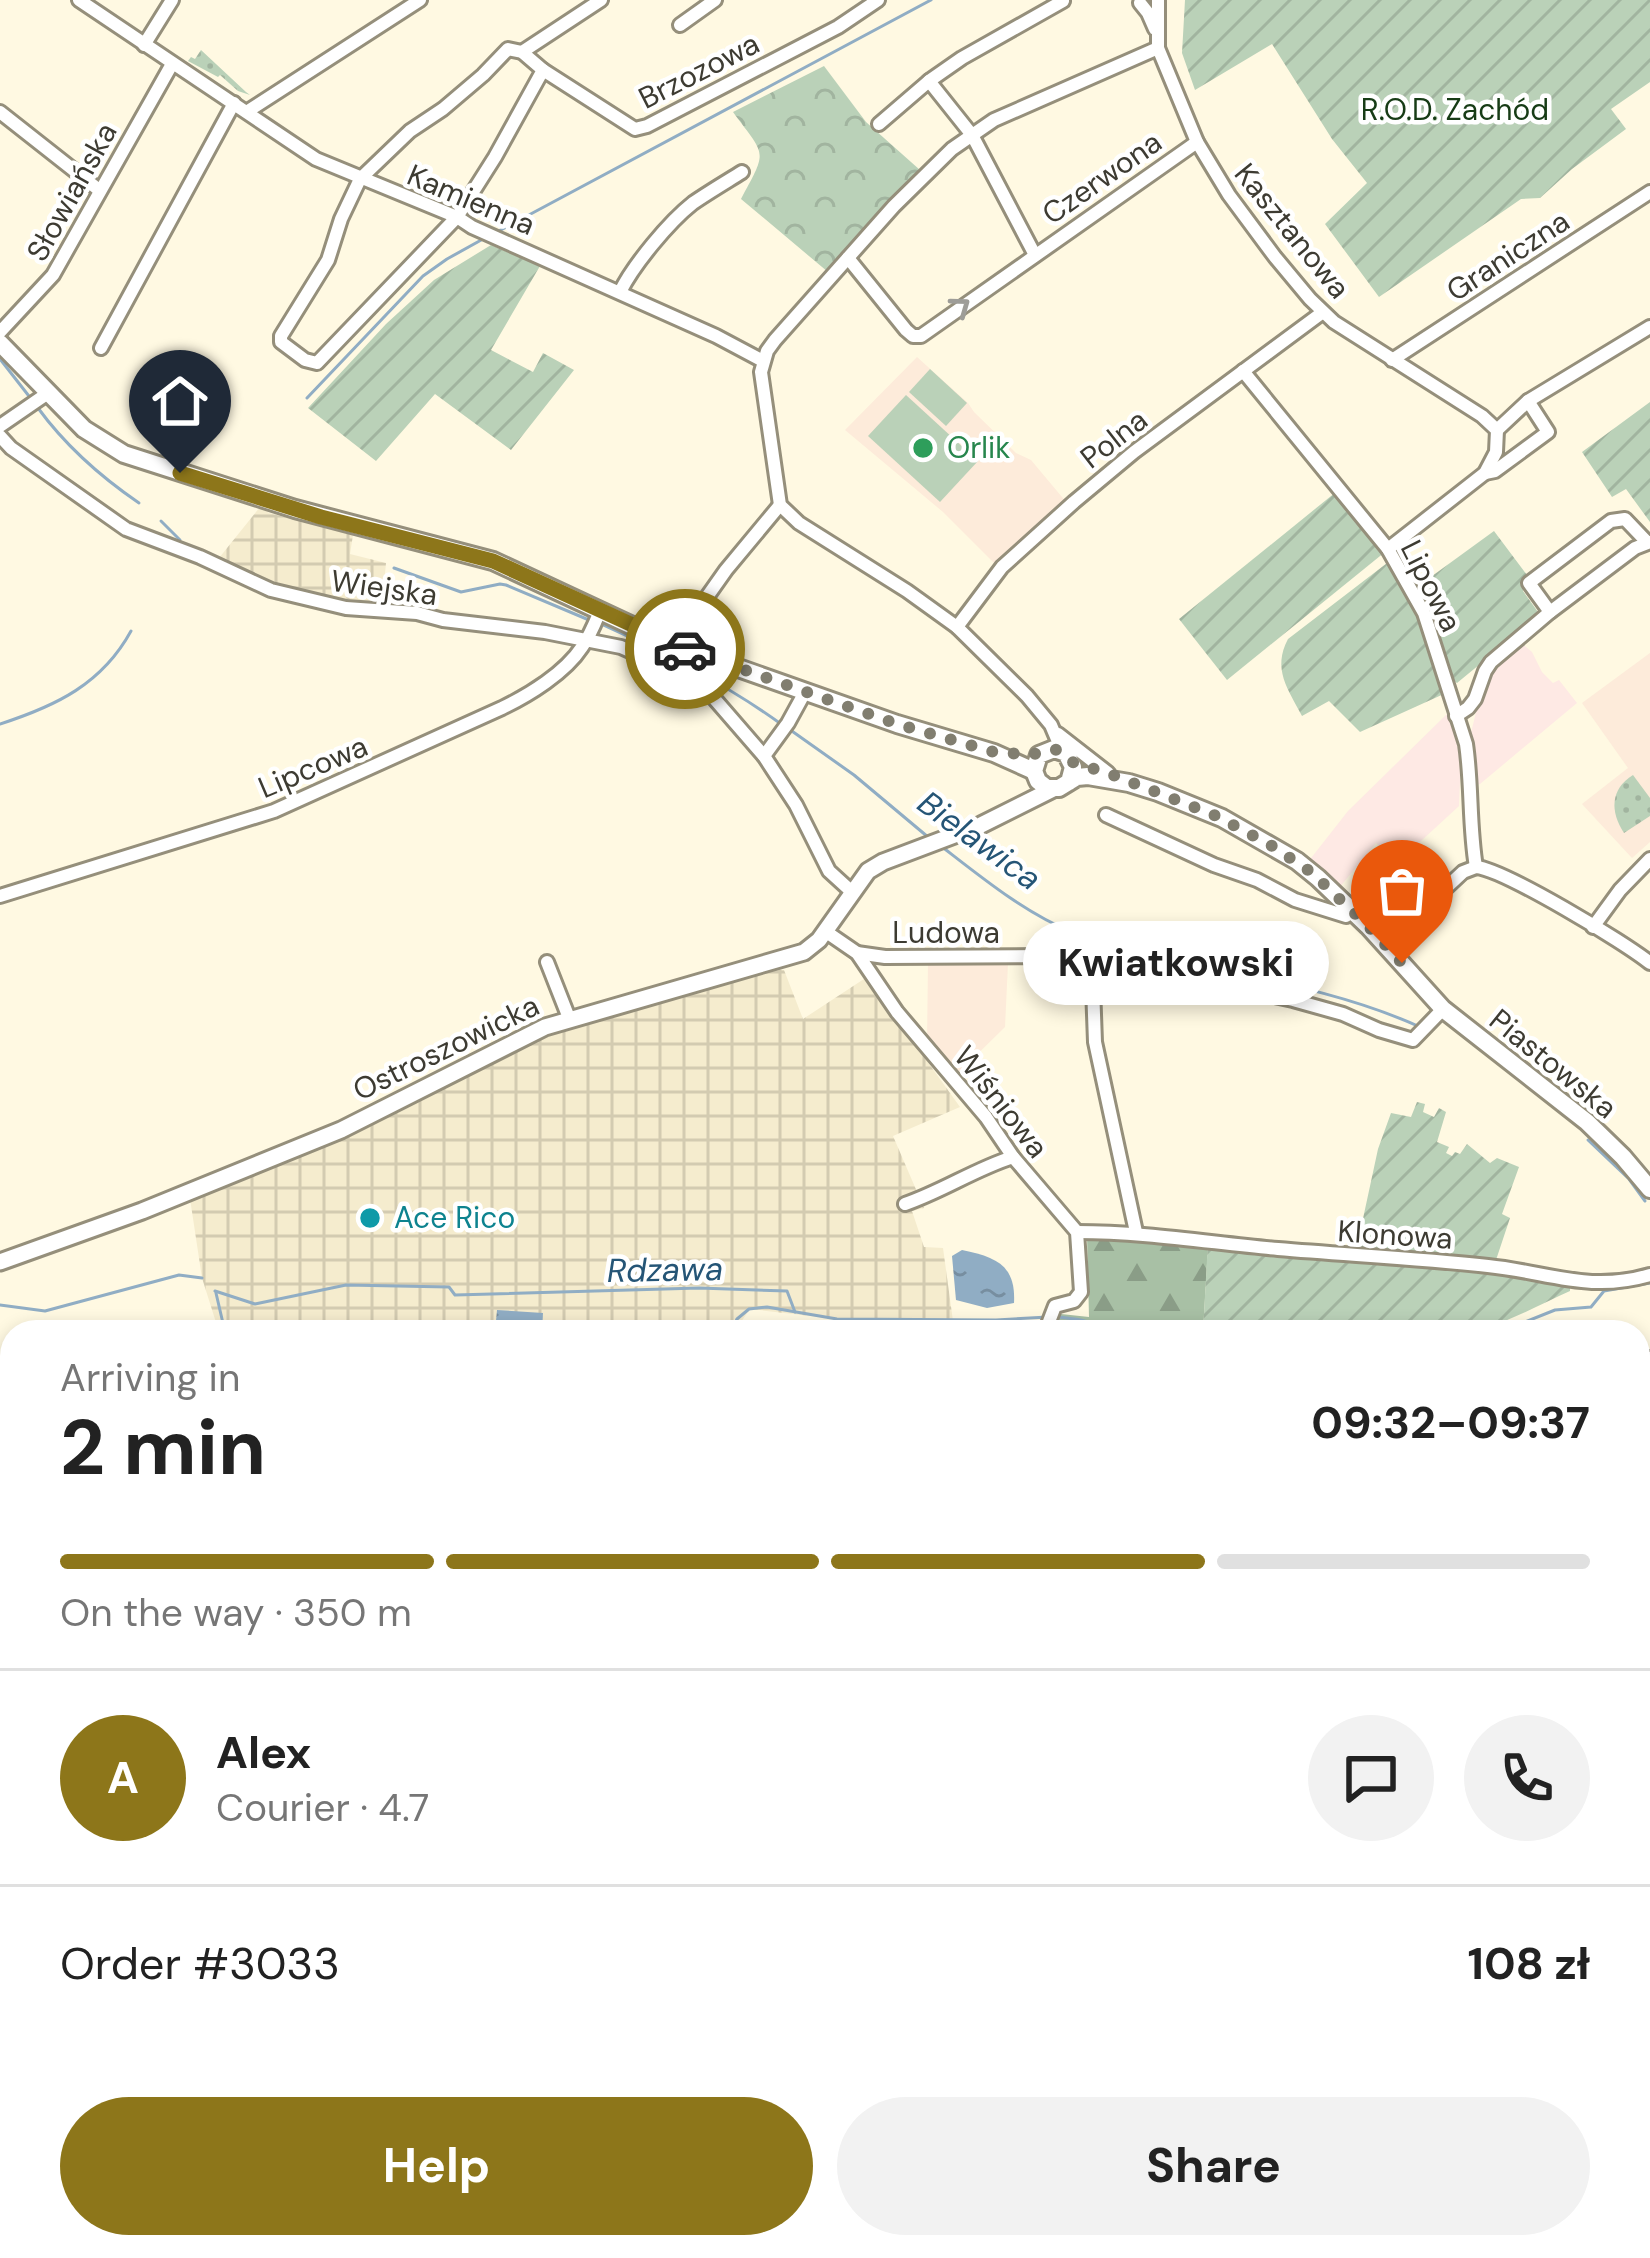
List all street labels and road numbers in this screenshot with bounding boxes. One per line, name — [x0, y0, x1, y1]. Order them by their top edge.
street label: Brzozowa — [632, 24, 766, 118]
street label: Słowiańska — [18, 116, 126, 268]
street label: Czerwona — [1034, 122, 1169, 233]
street label: Kamienna — [401, 155, 541, 244]
street label: Kasztanowa — [1226, 155, 1359, 306]
street label: Graniczna — [1439, 201, 1577, 310]
street label: Polna — [1072, 400, 1155, 477]
street label: Lipowa — [1392, 533, 1471, 638]
street label: Wiejska — [328, 561, 440, 614]
street label: Lipcowa — [252, 726, 373, 807]
street label: Ludowa — [892, 913, 1000, 952]
street label: Ostroszowicka — [346, 986, 545, 1109]
street label: Piastowska — [1482, 1000, 1625, 1127]
street label: Wiśniowa — [946, 1038, 1057, 1166]
street label: Klonowa — [1336, 1211, 1454, 1258]

